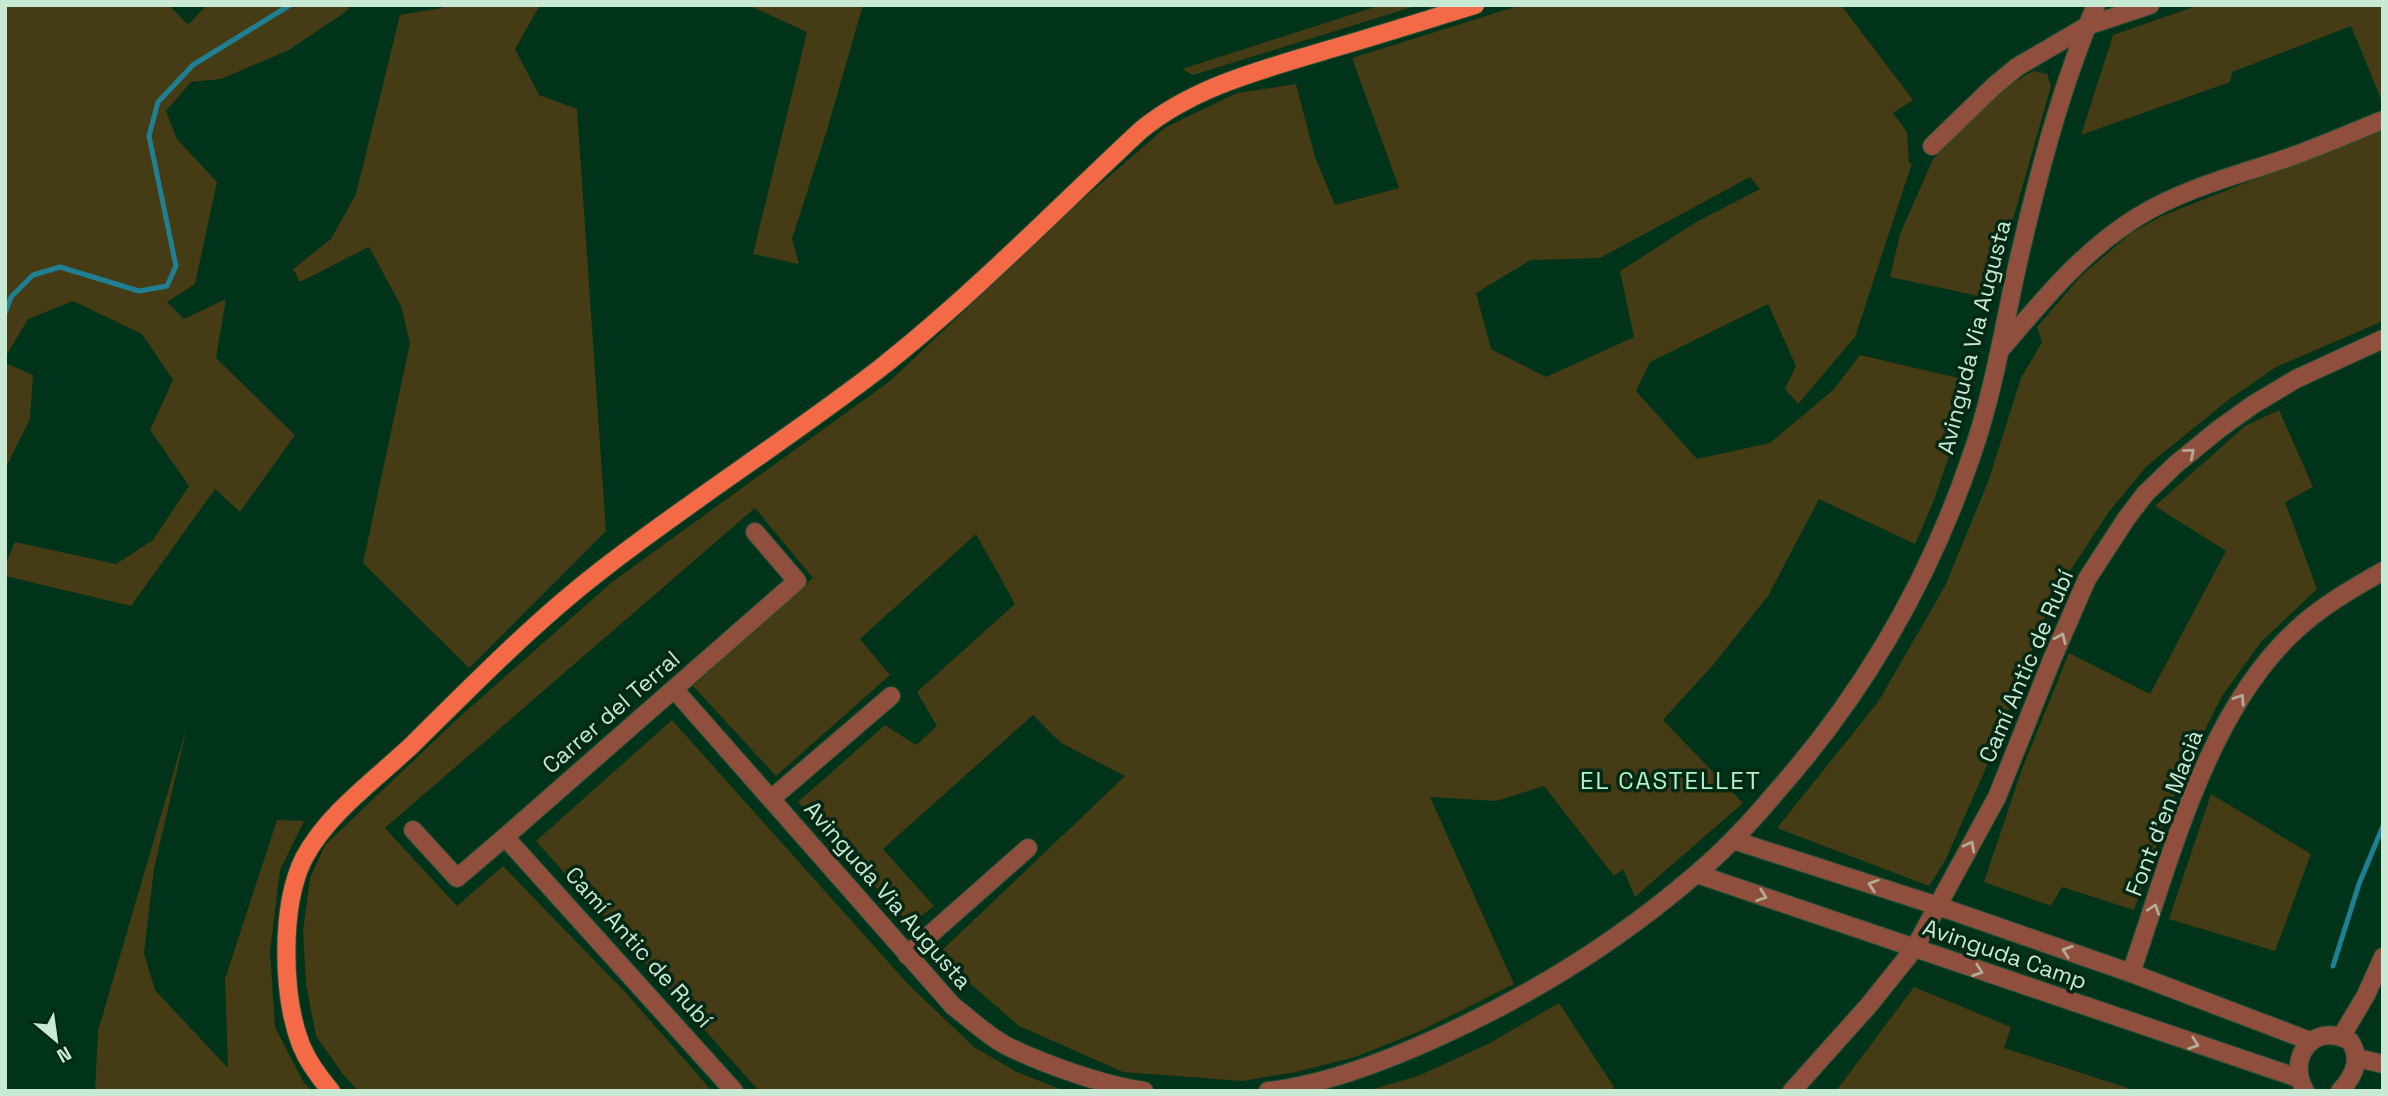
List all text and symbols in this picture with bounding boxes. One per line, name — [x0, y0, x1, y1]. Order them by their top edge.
street label: Avinguda Via Augusta — [1930, 217, 2018, 457]
one-way arrow — [2181, 449, 2194, 461]
street label: Camí Antic de Rubí — [1972, 565, 2080, 767]
one-way arrow — [2053, 633, 2067, 645]
street label: Carrer del Terral — [536, 644, 686, 780]
one-way arrow — [2231, 694, 2244, 707]
street label: Font d'en Macià — [2119, 726, 2209, 900]
district label: EL CASTELLET — [1580, 765, 1762, 796]
street label: Avinguda Via Augusta — [798, 794, 978, 996]
one-way arrow — [1962, 841, 1976, 853]
street label: Camí Antic de Rubí — [559, 860, 719, 1034]
one-way arrow — [1867, 879, 1879, 893]
one-way arrow — [1755, 888, 1767, 902]
one-way arrow — [2146, 903, 2160, 915]
street label: Avinguda Camp — [1919, 912, 2091, 996]
one-way arrow — [2061, 945, 2073, 959]
one-way arrow — [1972, 963, 1984, 977]
north arrow — [21, 1005, 91, 1075]
one-way arrow — [2187, 1036, 2199, 1050]
text: N — [52, 1040, 76, 1068]

